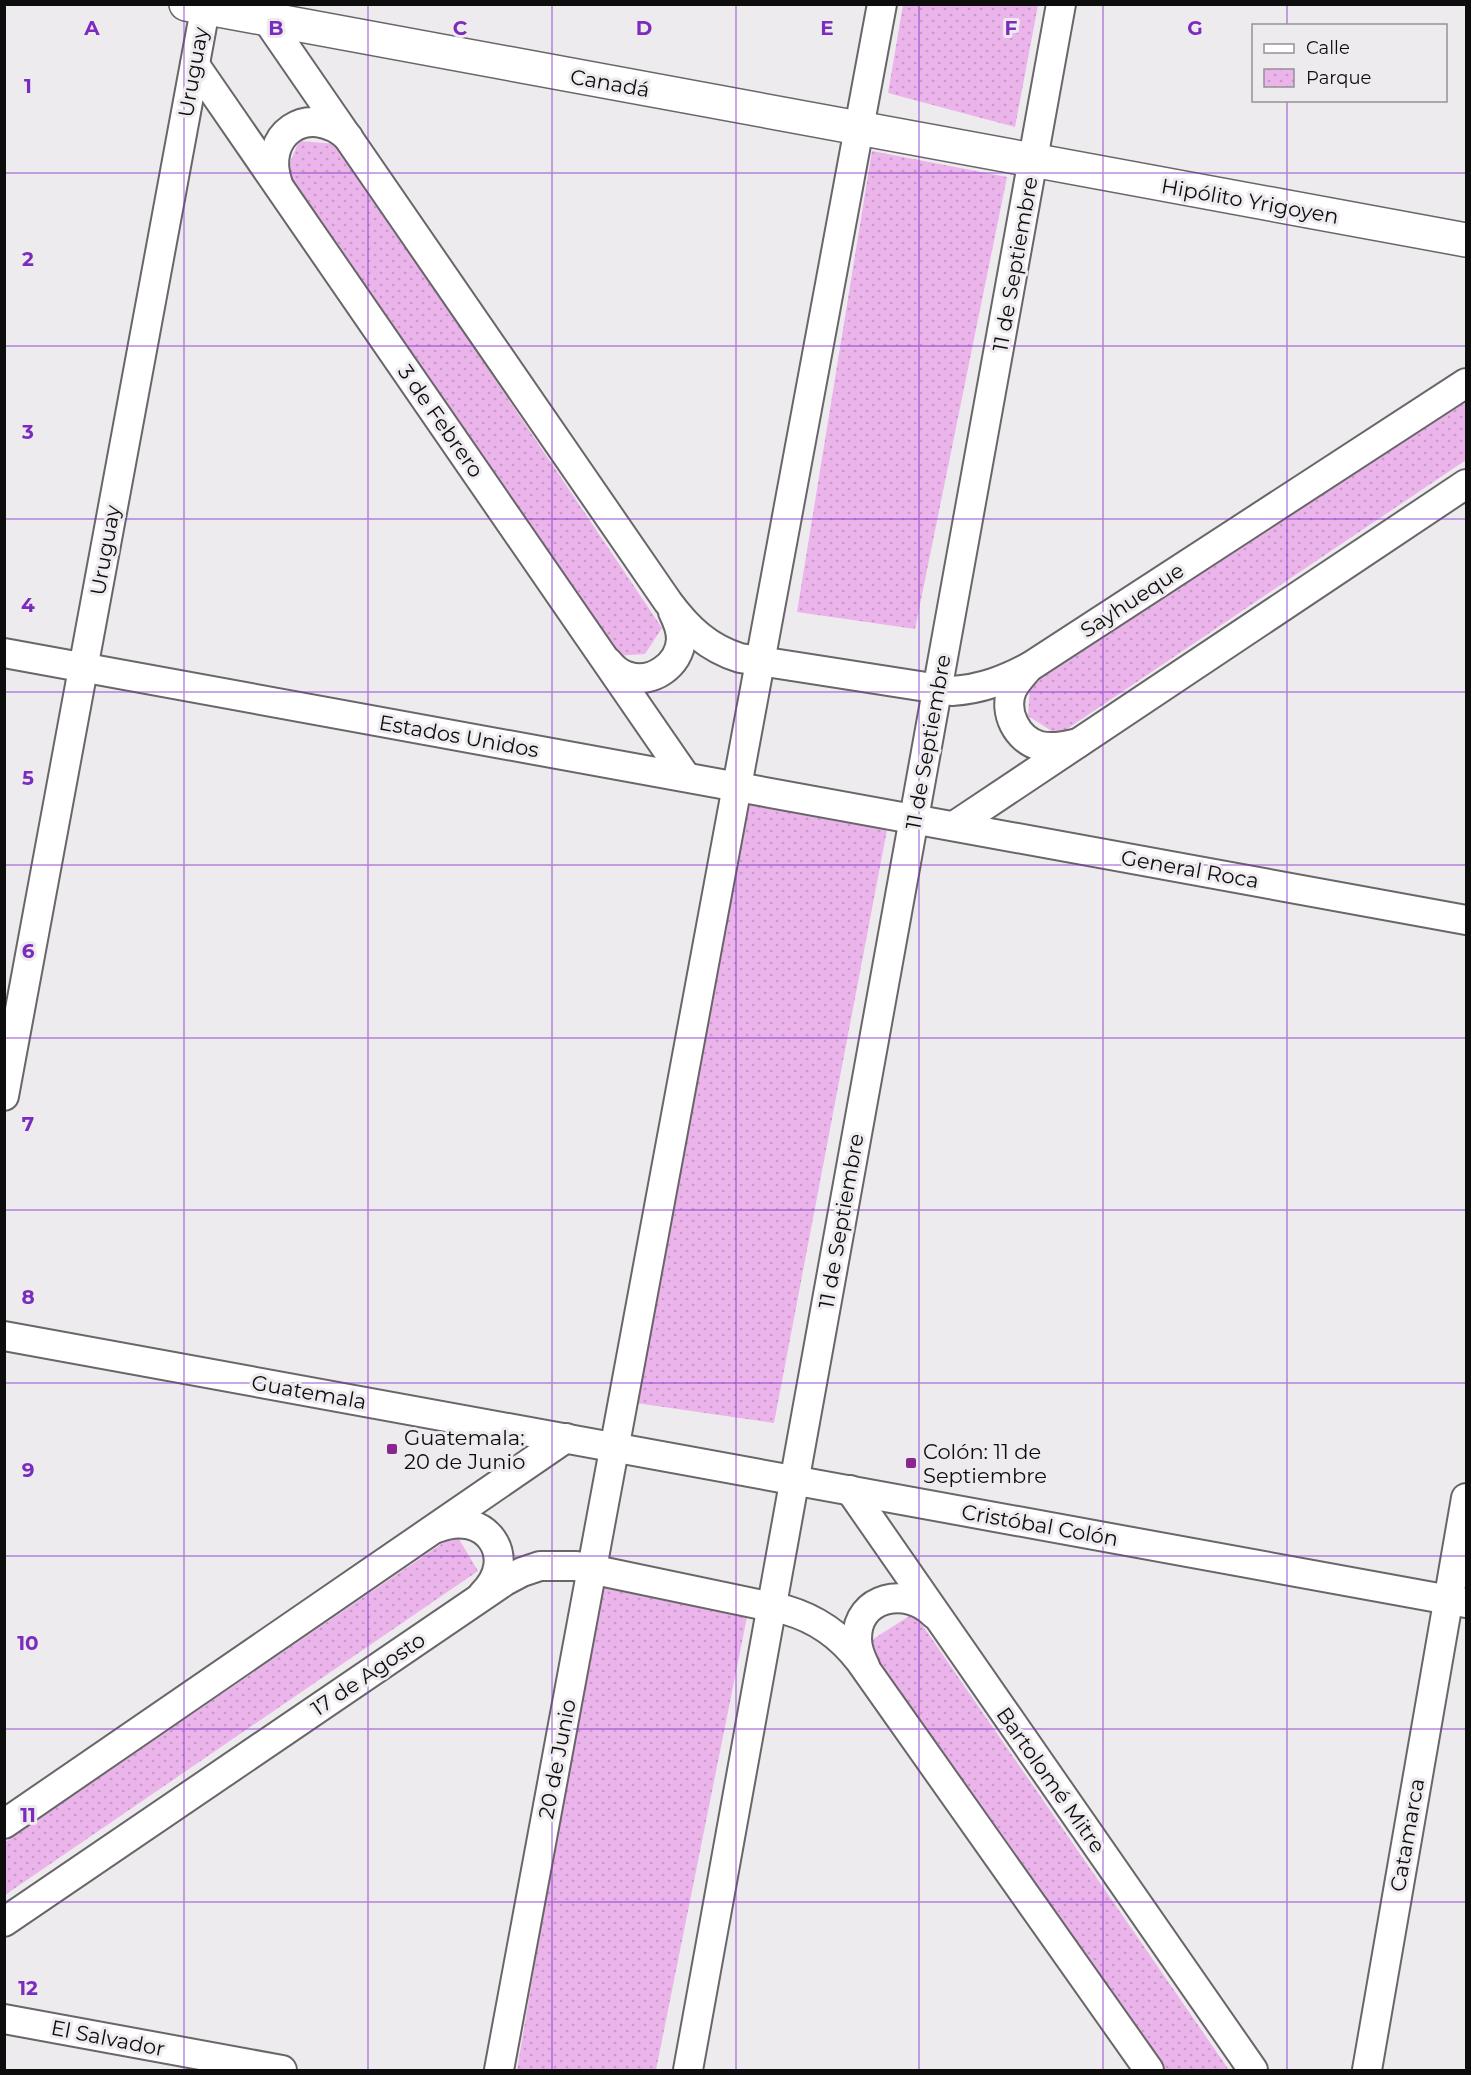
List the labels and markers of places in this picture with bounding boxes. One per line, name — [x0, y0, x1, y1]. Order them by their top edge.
place label: Guatemala: 20 de Junio — [404, 1425, 525, 1474]
place label: Colón: 11 de Septiembre — [923, 1439, 1047, 1488]
marker: Guatemala: 20 de Junio — [385, 1442, 399, 1456]
marker: Colón: 11 de Septiembre — [904, 1456, 918, 1470]

